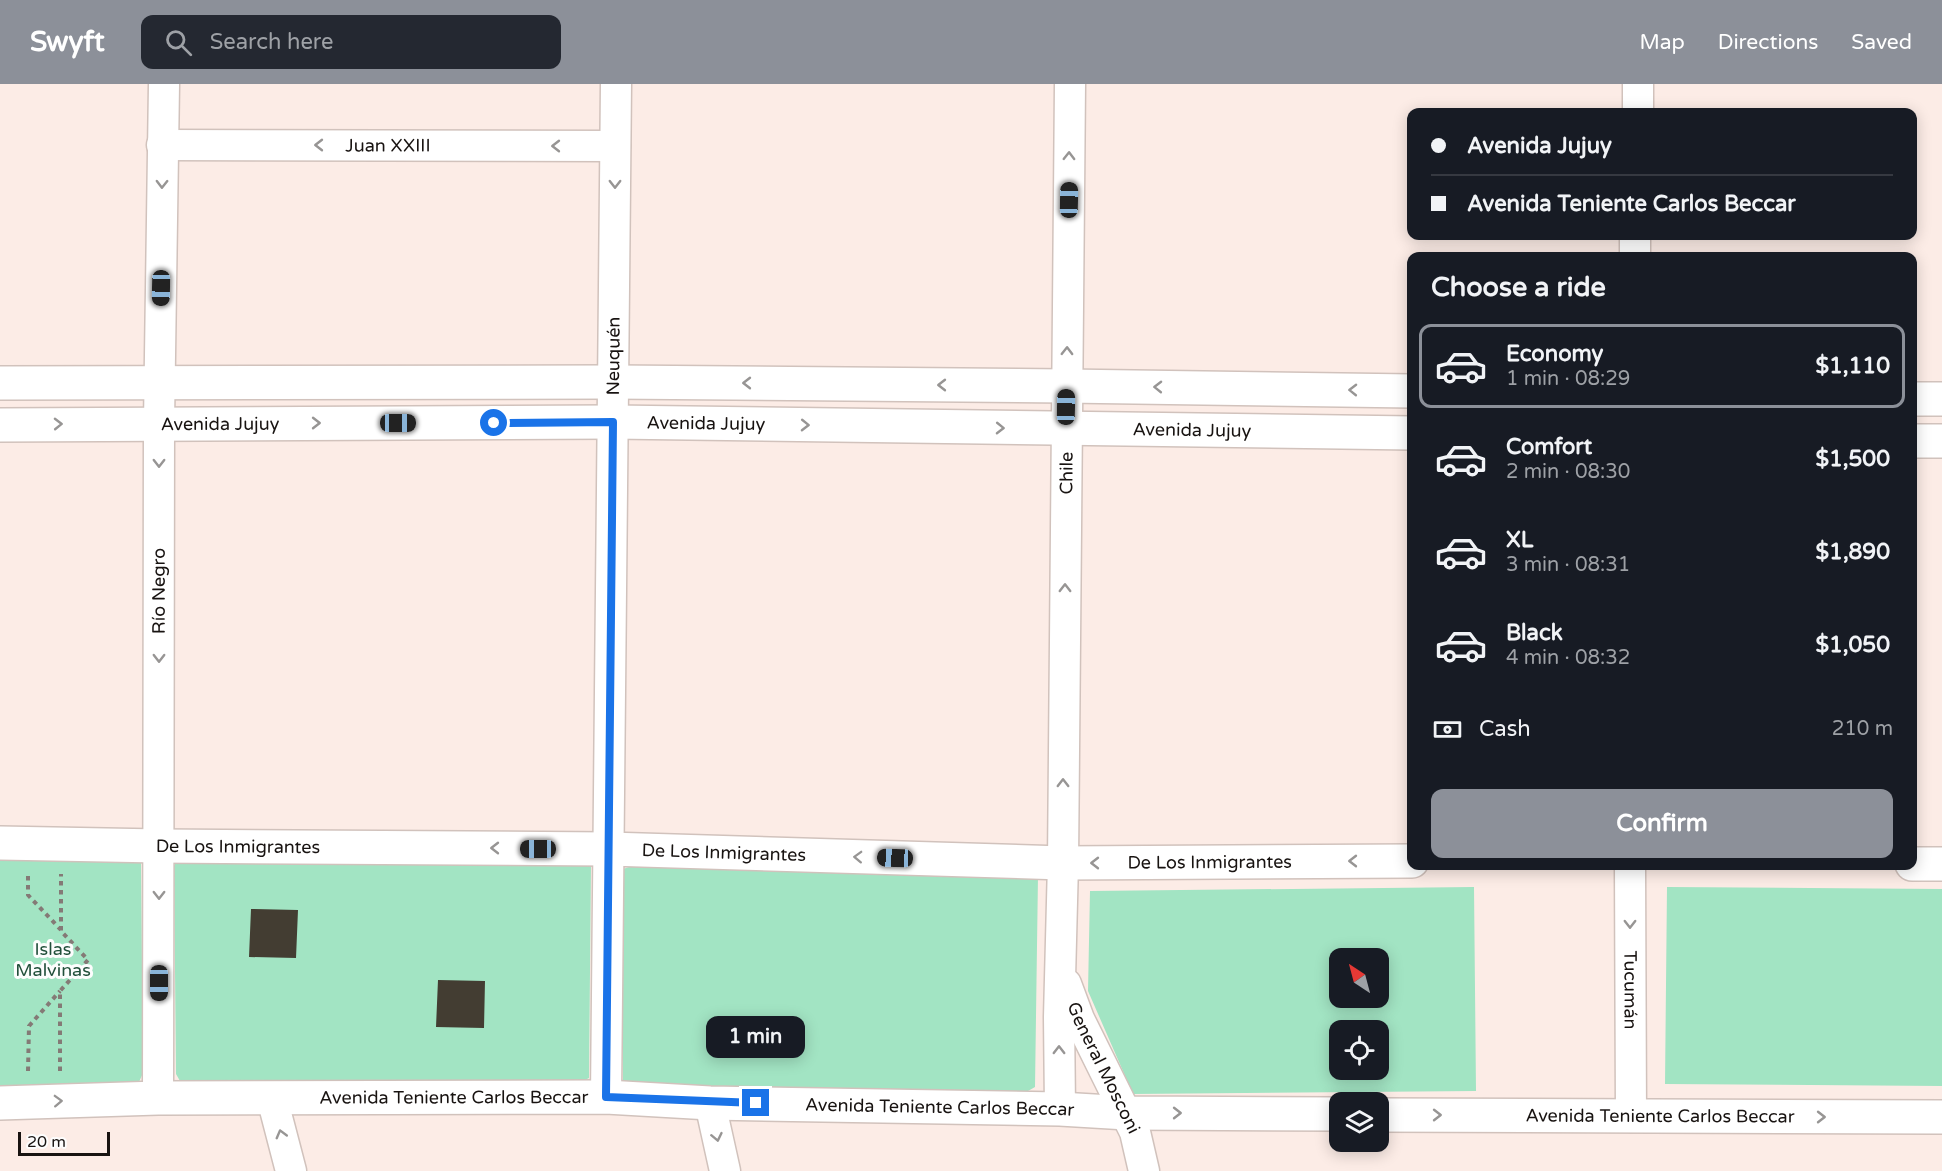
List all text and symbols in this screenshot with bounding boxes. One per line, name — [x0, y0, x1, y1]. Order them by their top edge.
search box — [141, 15, 561, 69]
text: Swyft — [30, 25, 105, 59]
icon: search — [162, 26, 195, 59]
text: Search here — [210, 29, 333, 55]
text: Map — [1639, 30, 1685, 55]
text: Directions — [1718, 30, 1818, 55]
text: Saved — [1851, 30, 1912, 55]
text: Avenida Jujuy — [1467, 133, 1612, 159]
street label: Juan XXIII — [345, 134, 431, 157]
one-way arrow — [315, 139, 324, 151]
one-way arrow — [552, 140, 561, 152]
one-way arrow — [1063, 152, 1075, 161]
one-way arrow — [156, 180, 168, 189]
one-way arrow — [609, 180, 621, 189]
car — [1060, 182, 1078, 218]
text: Avenida Teniente Carlos Beccar — [1467, 191, 1796, 217]
car — [152, 270, 170, 306]
text: Choose a ride — [1431, 271, 1606, 304]
street label: Neuquén — [602, 316, 625, 396]
icon: car — [1434, 339, 1488, 393]
text: Economy — [1506, 341, 1603, 367]
one-way arrow — [1061, 347, 1073, 356]
text: $1,110 — [1815, 353, 1890, 379]
text: 1 min · 08:29 — [1506, 367, 1630, 391]
one-way arrow — [743, 377, 752, 389]
one-way arrow — [938, 379, 947, 391]
one-way arrow — [1154, 381, 1163, 393]
one-way arrow — [1349, 384, 1358, 396]
car — [1057, 389, 1075, 425]
route start — [480, 409, 507, 436]
street label: Avenida Jujuy — [647, 411, 766, 435]
street label: Avenida Jujuy — [161, 413, 280, 435]
car — [380, 414, 416, 432]
one-way arrow — [312, 417, 321, 429]
one-way arrow — [54, 418, 63, 430]
street label: Avenida Jujuy — [1132, 418, 1252, 442]
one-way arrow — [801, 419, 810, 431]
one-way arrow — [996, 422, 1005, 434]
icon: car — [1434, 432, 1488, 486]
text: Comfort — [1506, 434, 1592, 460]
text: $1,500 — [1815, 446, 1890, 472]
street label: Chile — [1055, 452, 1078, 494]
one-way arrow — [153, 459, 165, 468]
text: 2 min · 08:30 — [1506, 460, 1630, 484]
icon: car — [1434, 525, 1488, 579]
text: XL — [1506, 527, 1533, 553]
text: $1,890 — [1816, 539, 1890, 565]
street label: Río Negro — [148, 548, 170, 634]
text: 3 min · 08:31 — [1506, 553, 1630, 577]
one-way arrow — [1058, 584, 1071, 593]
icon: car — [1434, 618, 1488, 672]
text: Black — [1506, 620, 1563, 646]
text: $1,050 — [1815, 632, 1890, 658]
text: 4 min · 08:32 — [1506, 646, 1630, 670]
one-way arrow — [153, 654, 165, 663]
icon: cash — [1431, 713, 1464, 746]
text: Cash — [1479, 716, 1531, 742]
text: 210 m — [1832, 717, 1893, 741]
one-way arrow — [1057, 779, 1069, 788]
button: Confirm — [1431, 789, 1893, 858]
street label: De Los Inmigrantes — [156, 835, 320, 858]
street label: De Los Inmigrantes — [641, 839, 806, 866]
car — [520, 840, 556, 858]
one-way arrow — [491, 842, 500, 855]
car — [877, 848, 913, 868]
one-way arrow — [854, 850, 863, 863]
street label: De Los Inmigrantes — [1127, 851, 1292, 874]
one-way arrow — [1349, 855, 1358, 867]
one-way arrow — [1091, 857, 1100, 869]
one-way arrow — [153, 891, 165, 900]
one-way arrow — [1624, 919, 1636, 928]
park label: Islas Malvinas — [15, 938, 91, 981]
north arrow — [1329, 948, 1389, 1008]
map controls — [1329, 948, 1389, 1152]
street label: Tucumán — [1619, 950, 1642, 1030]
car — [150, 965, 168, 1001]
street label: General Mosconi — [1063, 999, 1145, 1137]
callout: 1 min — [706, 1016, 806, 1058]
button: locate — [1329, 1020, 1389, 1080]
text: 1 min — [729, 1025, 782, 1049]
one-way arrow — [1053, 1046, 1065, 1055]
street label: Avenida Teniente Carlos Beccar — [319, 1086, 589, 1109]
route end — [742, 1089, 769, 1116]
button: layers — [1329, 1092, 1389, 1152]
street label: Avenida Teniente Carlos Beccar — [805, 1094, 1075, 1121]
one-way arrow — [54, 1095, 63, 1108]
street label: Avenida Teniente Carlos Beccar — [1525, 1105, 1795, 1127]
one-way arrow — [1173, 1107, 1182, 1119]
one-way arrow — [1432, 1109, 1441, 1121]
one-way arrow — [1816, 1111, 1825, 1123]
scale bar — [18, 1129, 110, 1156]
one-way arrow — [276, 1129, 289, 1139]
text: 20 m — [27, 1132, 66, 1152]
one-way arrow — [710, 1132, 723, 1142]

